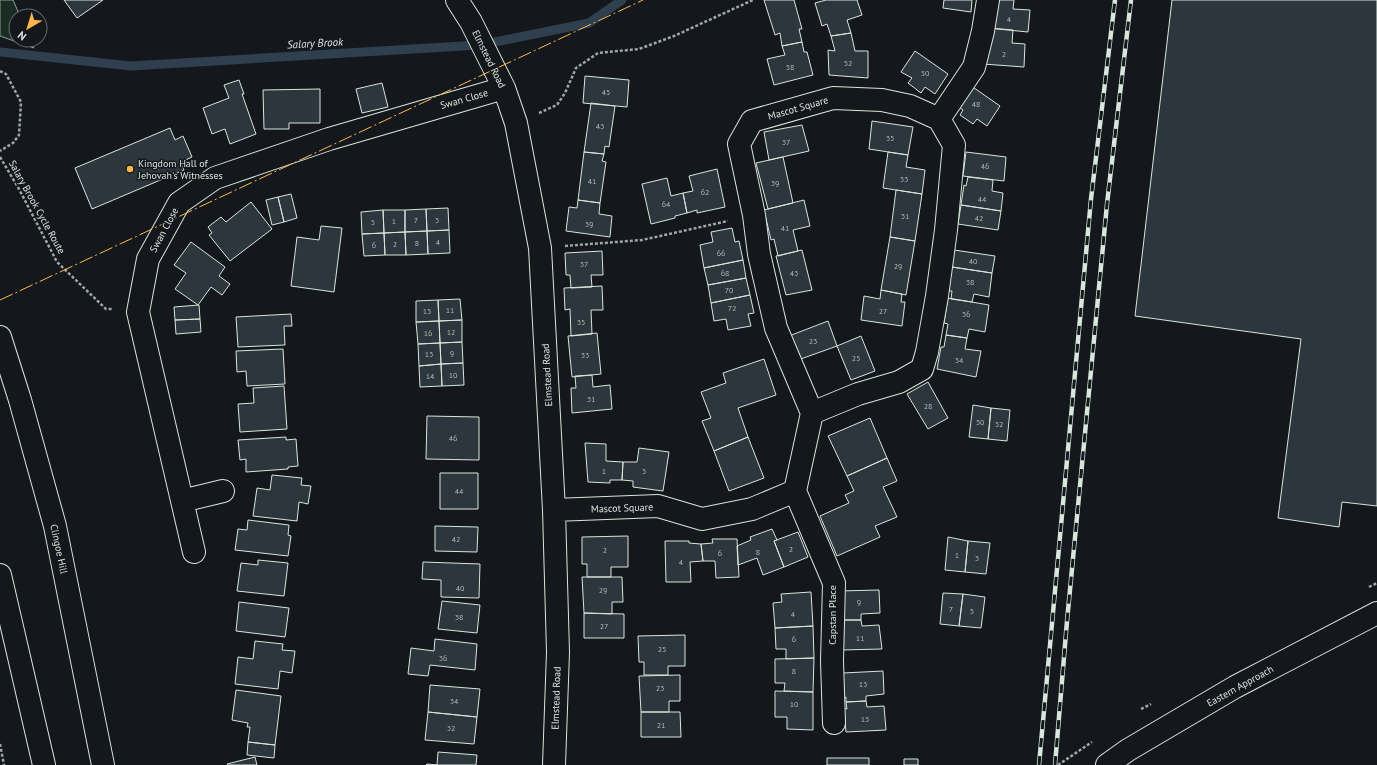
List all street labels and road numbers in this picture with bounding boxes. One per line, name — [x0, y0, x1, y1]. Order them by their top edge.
street label: Elmstead Road — [469, 28, 509, 90]
street label: Swan Close — [439, 86, 489, 112]
street label: Mascot Square — [766, 93, 830, 123]
street label: Salary Brook Cycle Route — [6, 158, 68, 256]
street label: Swan Close — [147, 205, 181, 255]
street label: Elmstead Road — [539, 343, 555, 407]
street label: Mascot Square — [591, 500, 653, 516]
street label: Clingoe Hill — [47, 523, 71, 575]
street label: Capstan Place — [826, 585, 839, 645]
street label: Eastern Approach — [1204, 662, 1276, 710]
street label: Elmstead Road — [548, 666, 564, 730]

